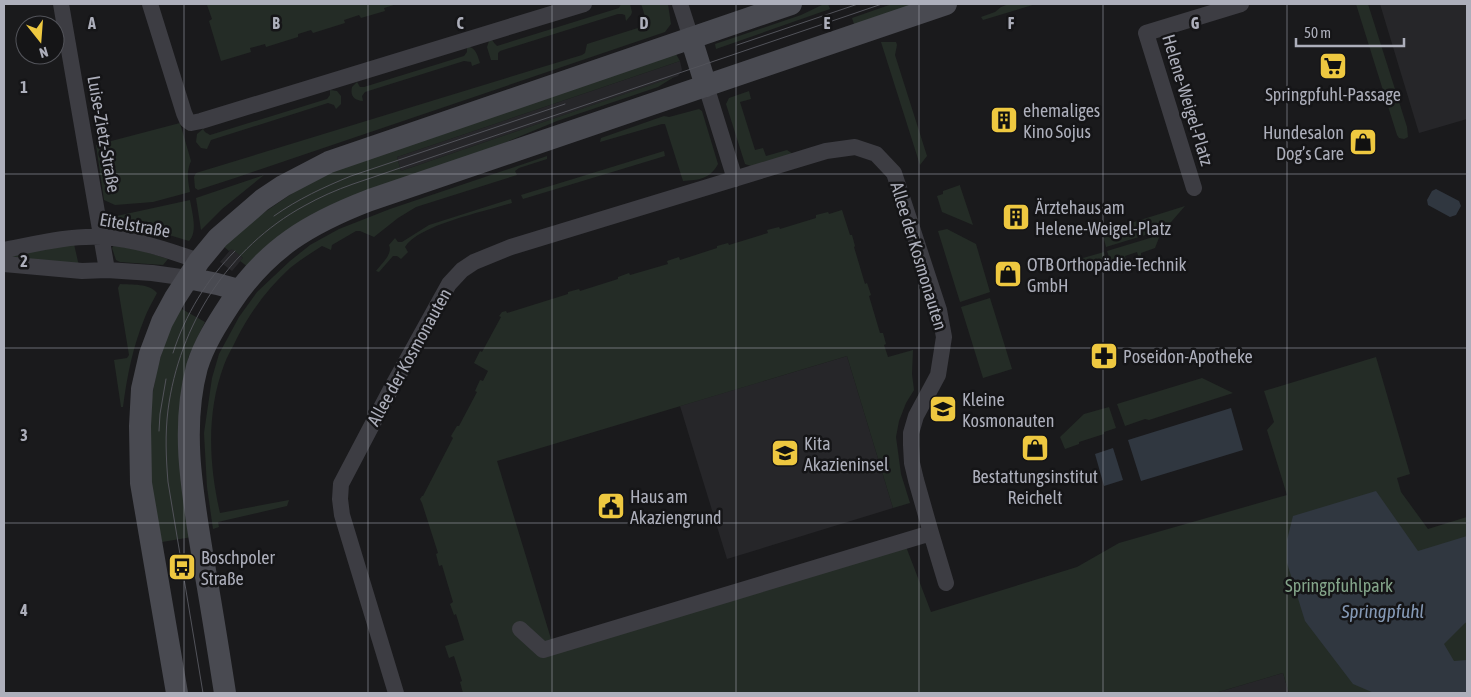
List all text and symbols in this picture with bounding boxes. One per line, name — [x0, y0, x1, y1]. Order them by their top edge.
text: A — [87, 14, 96, 32]
text: B — [272, 14, 280, 32]
text: C — [456, 14, 464, 32]
text: D — [640, 14, 649, 32]
text: E — [824, 14, 831, 32]
text: F — [1008, 14, 1015, 32]
text: G — [1191, 14, 1200, 32]
north arrow — [15, 15, 65, 65]
scale bar — [1296, 15, 1404, 47]
text: 50 m — [1304, 24, 1331, 41]
street label: Helene-Weigel-Platz — [1158, 32, 1218, 169]
text: N — [38, 44, 50, 61]
supermarket icon: Springpfuhl-Passage — [1318, 51, 1348, 81]
street label: Luise-Zietz-Straße — [83, 74, 125, 194]
text: 1 — [20, 78, 28, 96]
place label: Springpfuhl-Passage — [1265, 84, 1401, 105]
place label: ehemaliges Kino Sojus — [1023, 100, 1100, 142]
building icon: ehemaliges Kino Sojus — [989, 105, 1019, 135]
place label: Hundesalon Dog’s Care — [1263, 122, 1344, 164]
shop icon: Hundesalon Dog’s Care — [1348, 127, 1378, 157]
street label: Allee der Kosmonauten — [886, 179, 952, 333]
place label: Ärztehaus am Helene-Weigel-Platz — [1035, 197, 1172, 239]
building icon: Ärztehaus am Helene-Weigel-Platz — [1001, 202, 1031, 232]
street label: Eitelstraße — [98, 208, 172, 242]
text: 2 — [20, 252, 28, 270]
place label: OTB Orthopädie-Technik GmbH — [1027, 254, 1187, 296]
shop icon: OTB Orthopädie-Technik GmbH — [993, 259, 1023, 289]
street label: Allee der Kosmonauten — [363, 285, 455, 429]
pharmacy icon: Poseidon-Apotheke — [1089, 341, 1119, 371]
place label: Poseidon-Apotheke — [1123, 346, 1253, 367]
place label: Kleine Kosmonauten — [962, 389, 1054, 431]
school or university icon: Kleine Kosmonauten — [928, 394, 958, 424]
text: 3 — [20, 426, 28, 444]
place label: Kita Akazieninsel — [804, 433, 889, 475]
shop icon: Bestattungsinstitut Reichelt — [1020, 433, 1050, 463]
school or university icon: Kita Akazieninsel — [770, 438, 800, 468]
place label: Bestattungsinstitut Reichelt — [972, 466, 1098, 508]
place label: Haus am Akaziengrund — [630, 486, 722, 528]
public building icon: Haus am Akaziengrund — [596, 491, 626, 521]
place label: Boschpoler Straße — [201, 547, 275, 589]
bus stop icon: Boschpoler Straße — [167, 552, 197, 582]
park label: Springpfuhlpark — [1285, 575, 1393, 596]
water label: Springpfuhl — [1341, 600, 1424, 622]
text: 4 — [19, 601, 28, 619]

